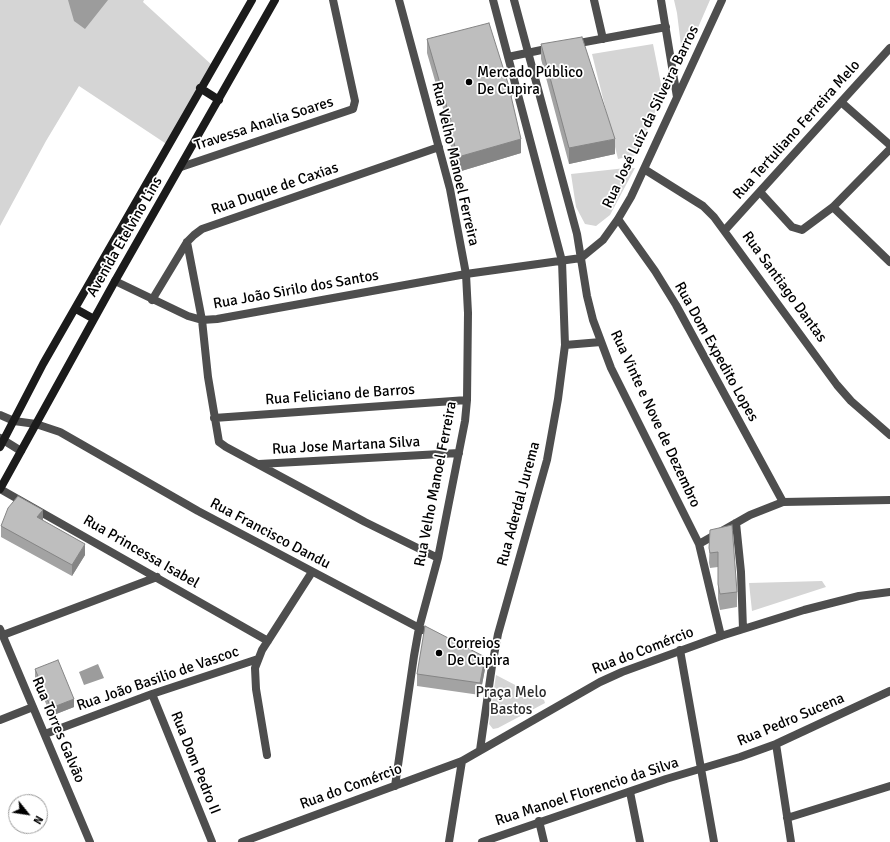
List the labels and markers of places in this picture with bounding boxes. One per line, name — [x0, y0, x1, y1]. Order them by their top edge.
place label: Mercado Público De Cupira — [477, 64, 583, 99]
marker: Mercado Público De Cupira — [464, 77, 474, 87]
place label: Correios De Cupira — [447, 635, 510, 670]
marker: Correios De Cupira — [434, 648, 444, 658]

